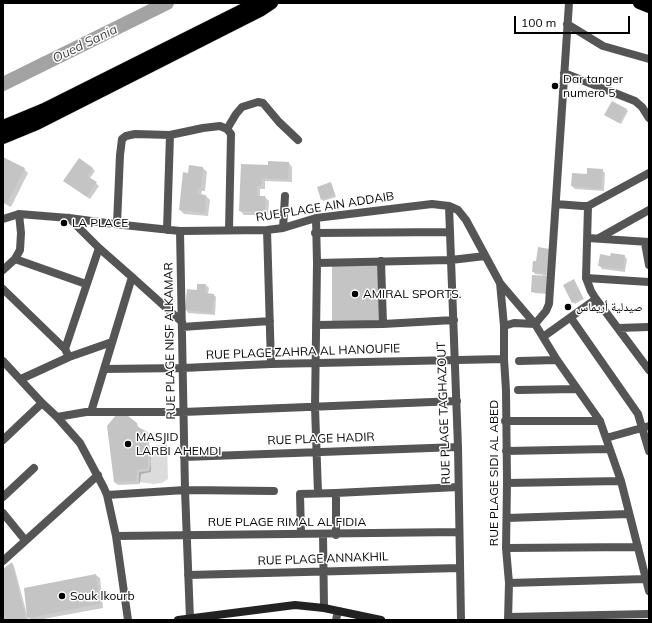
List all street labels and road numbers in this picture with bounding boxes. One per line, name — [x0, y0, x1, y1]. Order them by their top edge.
street label: RUE PLAGE AIN ADDAIB — [255, 189, 395, 225]
street label: RUE PLAGE NISF ALKAMAR — [161, 262, 179, 420]
street label: RUE PLAGE ZAHRA AL HANOUFIE — [206, 341, 400, 363]
street label: RUE PLAGE TAGHAZOUT — [434, 341, 454, 485]
street label: RUE PLAGE SIDI AL ABED — [487, 400, 501, 546]
street label: RUE PLAGE HADIR — [267, 430, 375, 448]
street label: RUE PLAGE RIMAL AL FIDIA — [208, 515, 366, 529]
street label: RUE PLAGE ANNAKHIL — [257, 550, 389, 568]

